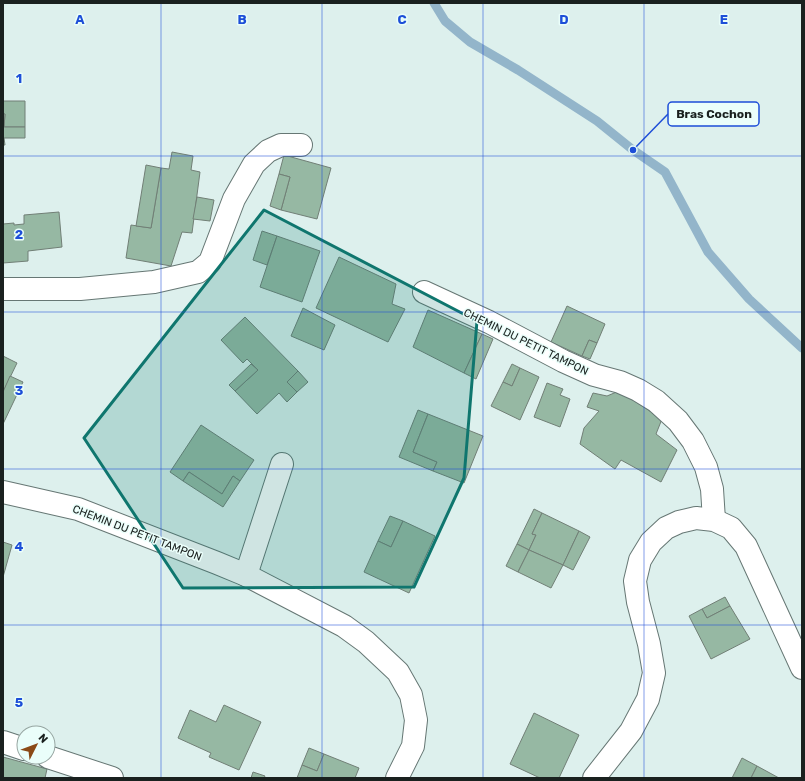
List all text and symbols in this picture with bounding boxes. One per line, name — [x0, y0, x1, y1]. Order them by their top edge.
text: A — [75, 12, 85, 27]
text: B — [237, 12, 247, 27]
text: C — [397, 12, 407, 27]
text: D — [559, 12, 569, 27]
text: E — [720, 12, 728, 27]
text: 1 — [16, 71, 22, 86]
callout: Bras Cochon — [668, 102, 759, 126]
text: Bras Cochon — [676, 107, 752, 121]
text: 2 — [15, 227, 23, 242]
street label: CHEMIN DU PETIT TAMPON — [461, 306, 591, 378]
text: 3 — [15, 383, 24, 398]
street label: CHEMIN DU PETIT TAMPON — [71, 502, 203, 564]
text: 4 — [15, 539, 24, 554]
text: 5 — [15, 695, 23, 710]
north arrow — [16, 725, 56, 765]
text: N — [36, 731, 51, 746]

